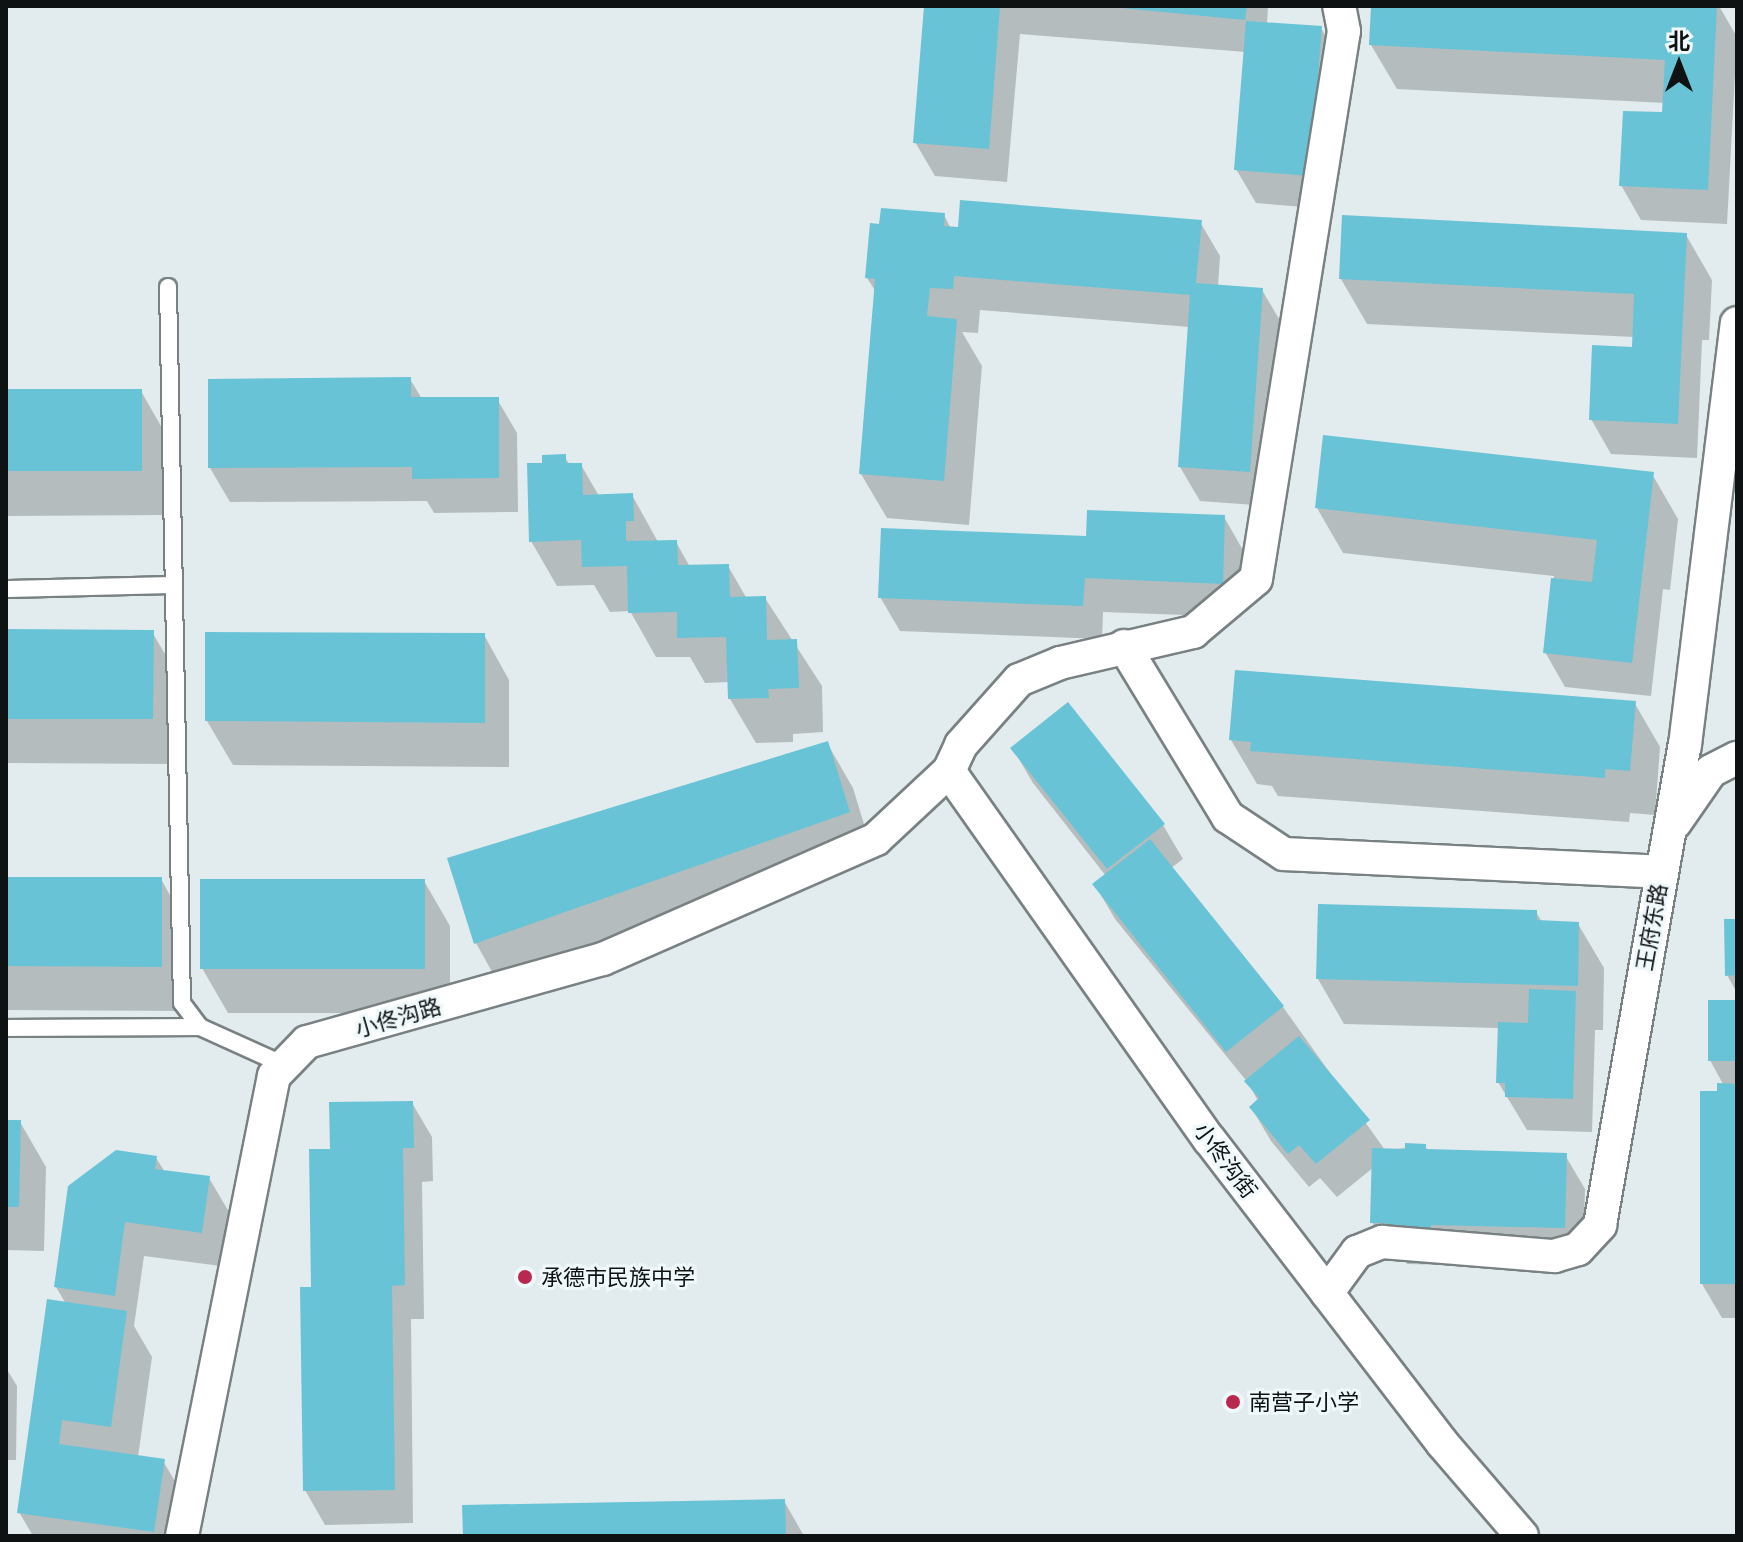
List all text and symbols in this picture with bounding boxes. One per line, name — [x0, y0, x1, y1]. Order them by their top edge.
north arrow — [1639, 24, 1719, 104]
text: 北 — [1668, 25, 1690, 55]
street label: 王府东路 — [1630, 881, 1672, 973]
street label: 小佟沟路 — [352, 992, 444, 1042]
street label: 小佟沟街 — [1189, 1117, 1263, 1203]
place label: 承德市民族中学 — [541, 1264, 695, 1290]
marker: 承德市民族中学 — [516, 1268, 534, 1286]
place label: 南营子小学 — [1249, 1389, 1359, 1415]
marker: 南营子小学 — [1224, 1393, 1242, 1411]

